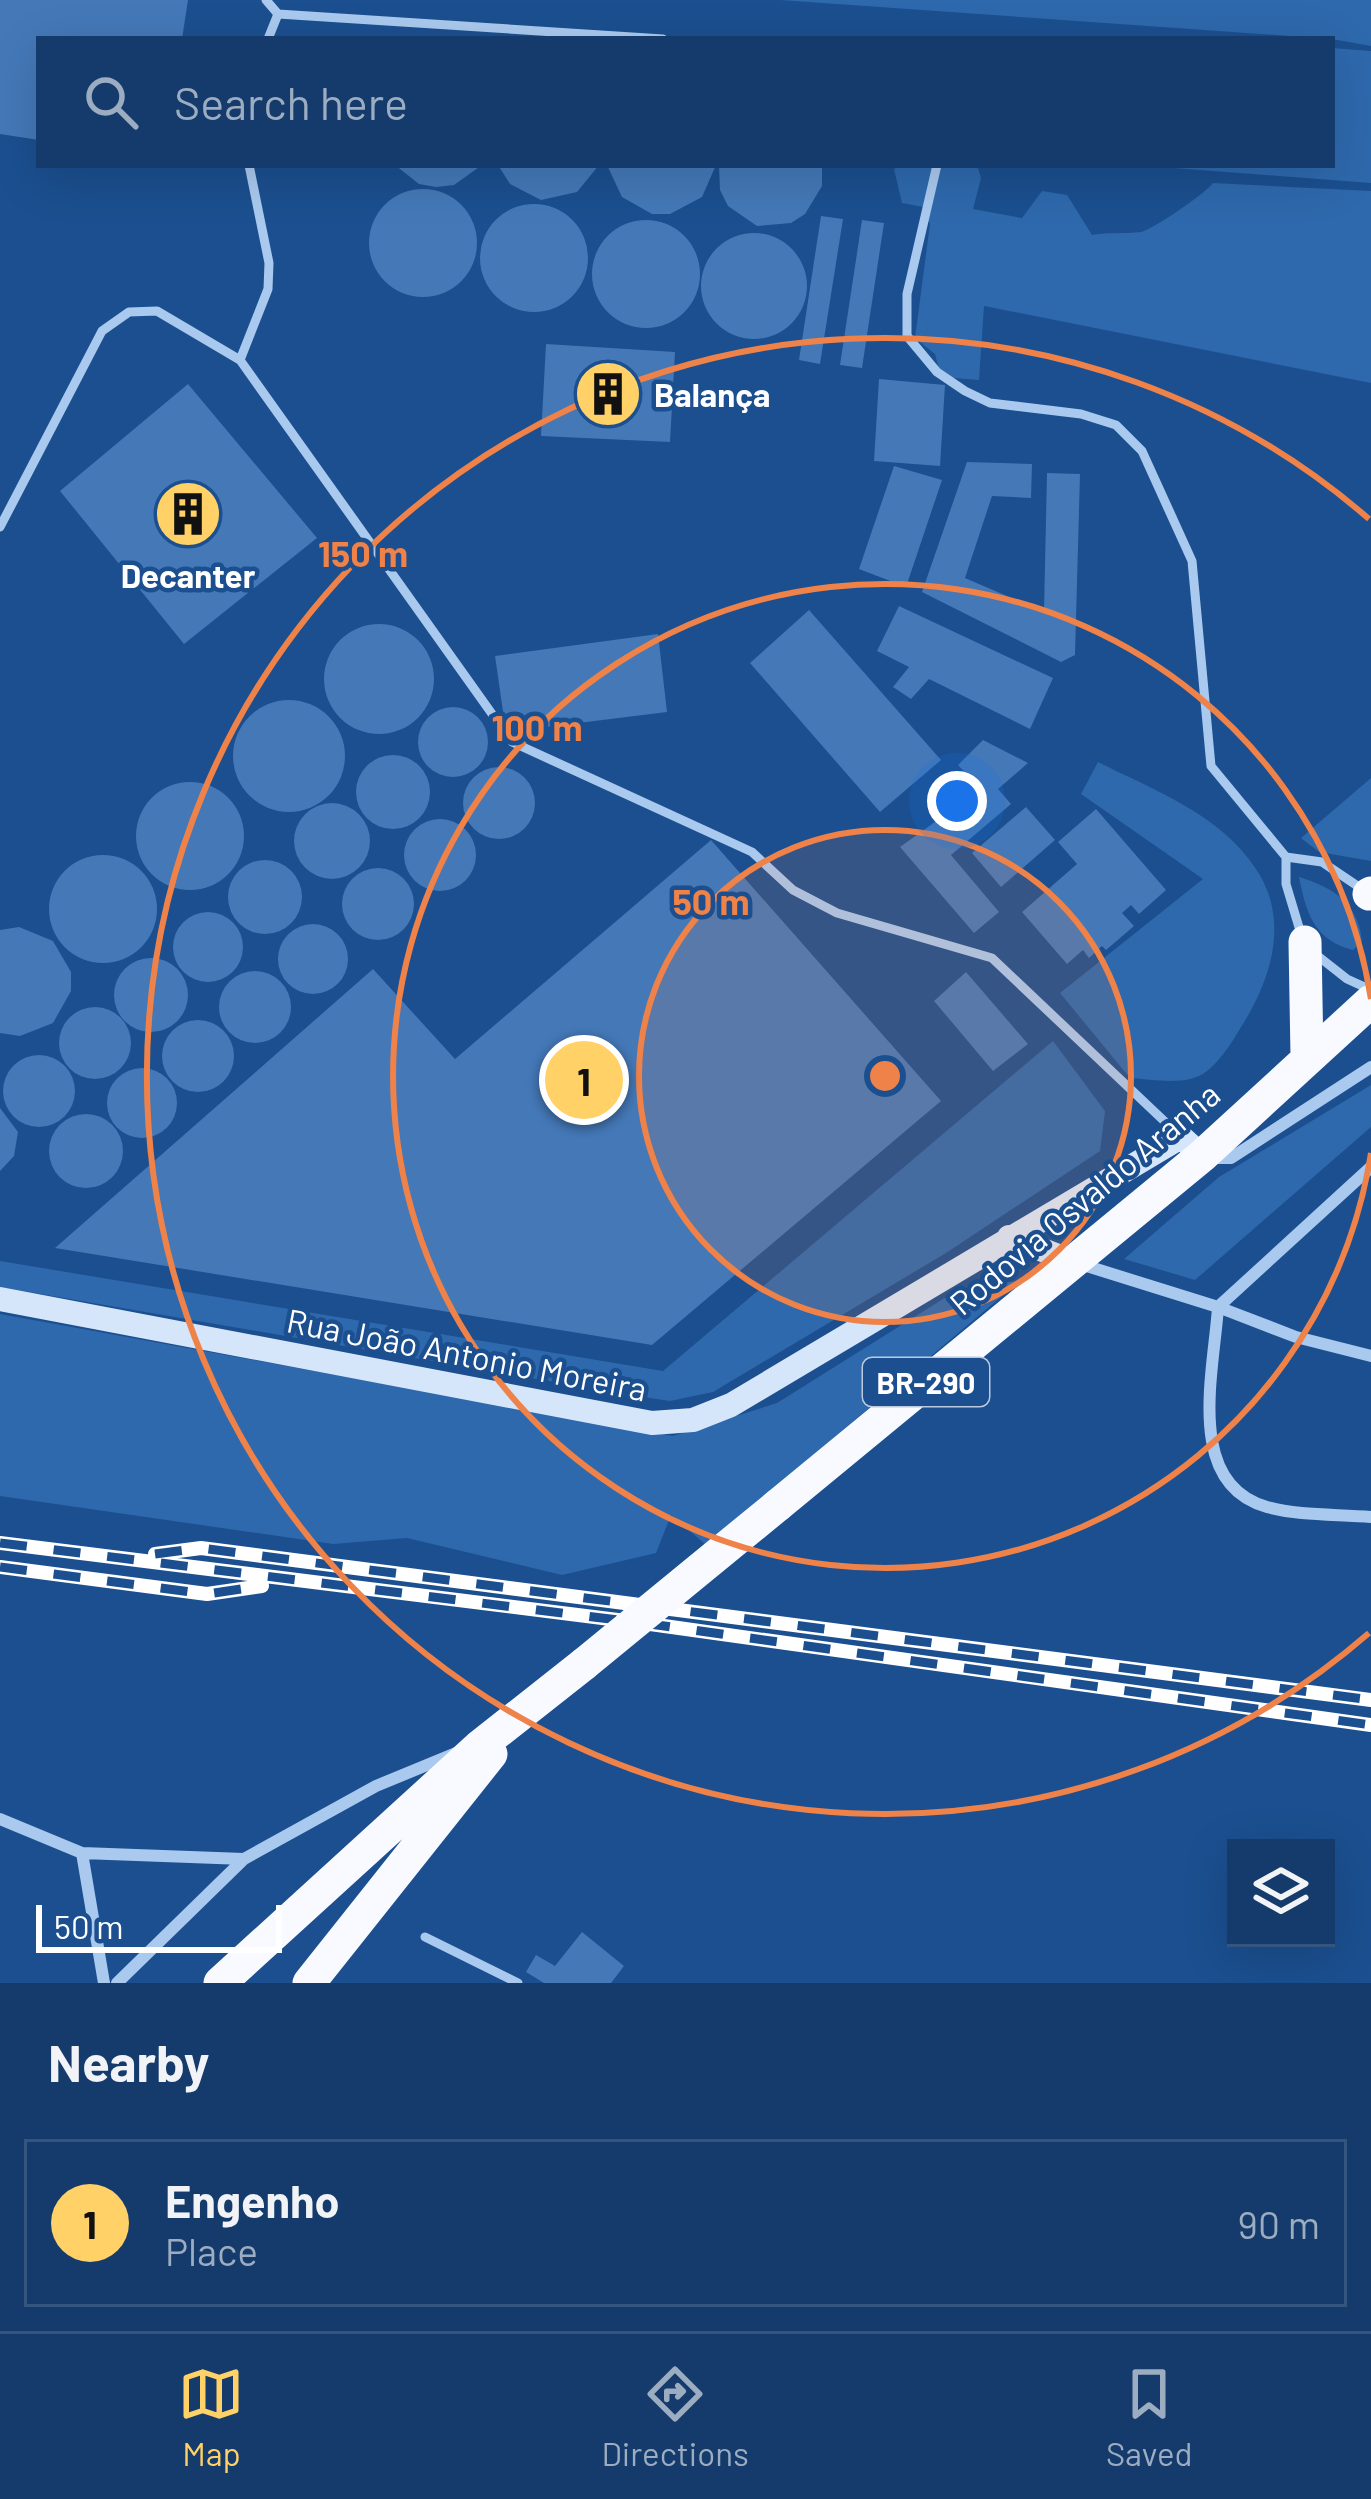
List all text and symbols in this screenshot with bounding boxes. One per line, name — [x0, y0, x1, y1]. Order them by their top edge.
search box — [36, 36, 1335, 168]
icon: search — [78, 69, 144, 135]
text: Search here — [174, 75, 408, 129]
building icon: Balança — [573, 359, 643, 429]
place label: Balança — [654, 374, 770, 414]
building icon: Decanter — [153, 479, 223, 549]
text: 150 m — [318, 531, 408, 574]
place label: Decanter — [121, 555, 256, 595]
text: 100 m — [491, 705, 583, 748]
your location — [927, 771, 987, 831]
text: 50 m — [672, 879, 750, 922]
pin: 1 — [545, 1035, 623, 1125]
centre of rings — [864, 1055, 906, 1097]
street label: Rodovia Osvaldo Aranha — [941, 1073, 1227, 1323]
street label: Rua João Antonio Moreira — [284, 1299, 650, 1409]
road number: BR-290 — [863, 1358, 989, 1406]
map controls — [1227, 1839, 1335, 1947]
button: layers — [1227, 1839, 1335, 1947]
scale bar — [36, 1899, 282, 1952]
text: 50 m — [54, 1906, 124, 1946]
text: Nearby — [48, 2031, 209, 2092]
text: Engenho — [165, 2173, 340, 2227]
text: 1 — [83, 2200, 97, 2247]
text: 90 m — [1238, 2200, 1320, 2247]
text: Place — [165, 2227, 258, 2274]
tab: Map — [178, 2361, 244, 2473]
tab: Directions — [601, 2361, 749, 2473]
tab: Saved — [1106, 2361, 1193, 2473]

